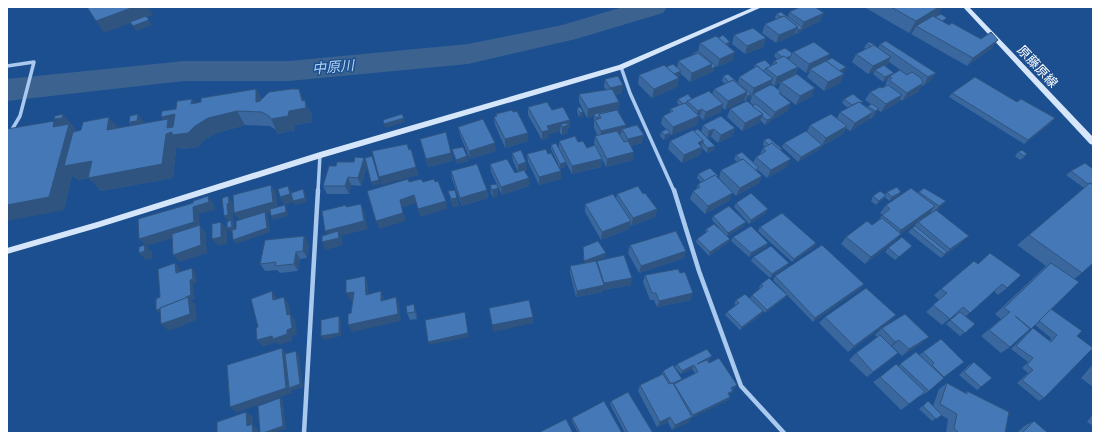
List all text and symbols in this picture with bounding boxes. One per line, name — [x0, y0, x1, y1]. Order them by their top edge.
street label: 原藤原線 — [1014, 42, 1061, 90]
water label: 中原川 — [311, 57, 357, 78]

